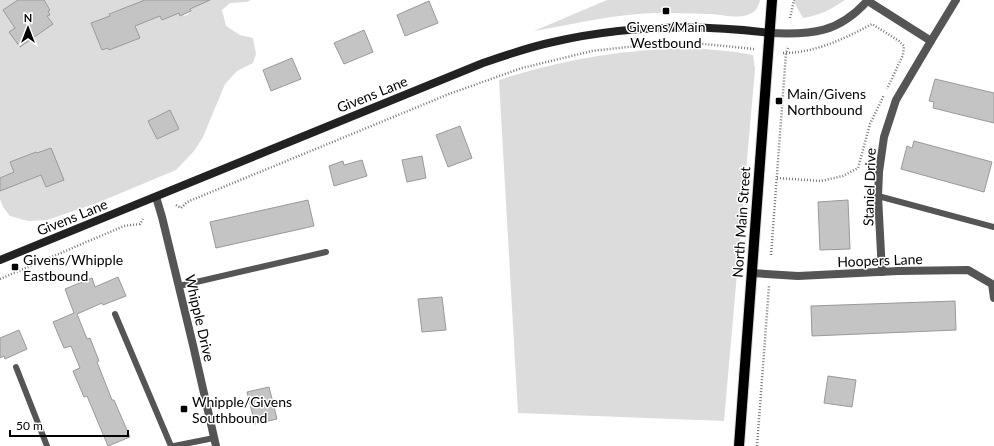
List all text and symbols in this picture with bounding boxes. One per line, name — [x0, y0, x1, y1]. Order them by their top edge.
marker: Givens/Main Westbound — [661, 6, 671, 16]
north arrow — [8, 8, 48, 48]
text: N — [24, 11, 32, 24]
place label: Givens/Main Westbound — [626, 18, 706, 51]
street label: Givens Lane — [334, 72, 410, 116]
place label: Main/Givens Northbound — [787, 85, 866, 118]
marker: Main/Givens Northbound — [774, 96, 784, 106]
street label: Staniel Drive — [859, 148, 879, 226]
street label: North Main Street — [729, 166, 753, 278]
street label: Givens Lane — [34, 195, 110, 239]
street label: Hoopers Lane — [837, 250, 923, 270]
place label: Givens/Whipple Eastbound — [23, 251, 123, 284]
marker: Givens/Whipple Eastbound — [10, 262, 20, 272]
street label: Whipple Drive — [182, 273, 218, 363]
place label: Whipple/Givens Southbound — [192, 393, 292, 426]
marker: Whipple/Givens Southbound — [179, 404, 189, 414]
scale bar — [10, 412, 128, 438]
text: 50 m — [16, 418, 43, 433]

